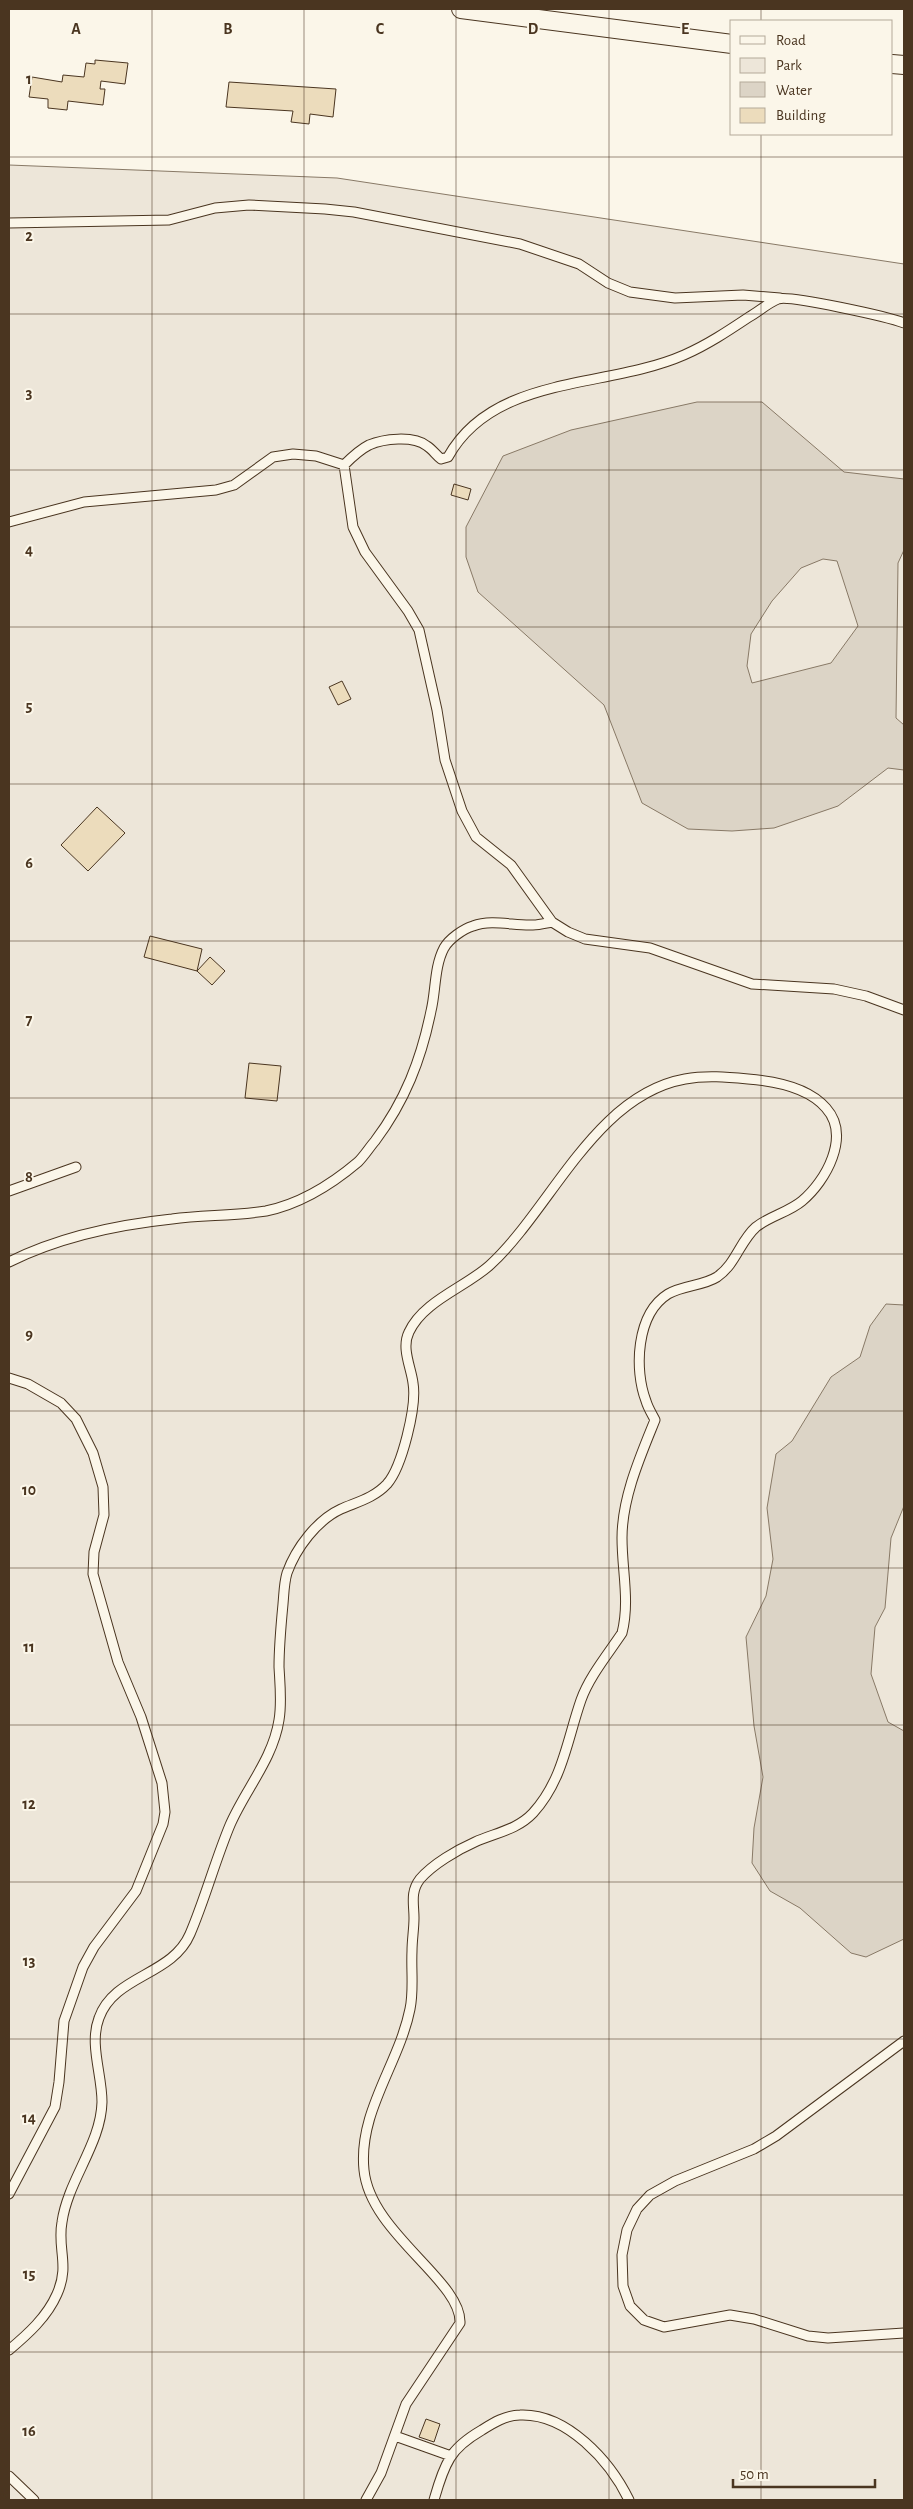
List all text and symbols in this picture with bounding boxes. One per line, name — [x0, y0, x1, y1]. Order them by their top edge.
legend — [730, 20, 893, 135]
text: A — [71, 21, 81, 37]
text: B — [223, 21, 233, 37]
text: C — [376, 21, 385, 37]
text: D — [528, 21, 539, 37]
text: E — [681, 21, 689, 37]
text: Road — [776, 33, 806, 48]
text: Park — [776, 58, 802, 73]
text: 1 — [26, 71, 32, 87]
text: Water — [776, 83, 812, 98]
text: Building — [776, 108, 826, 123]
text: 2 — [25, 228, 33, 244]
text: 3 — [26, 385, 33, 401]
text: 4 — [25, 542, 33, 558]
text: 5 — [26, 698, 33, 714]
text: 6 — [25, 855, 33, 871]
text: 7 — [26, 1012, 33, 1028]
text: 8 — [25, 1169, 33, 1185]
text: 9 — [25, 1326, 33, 1342]
text: 10 — [22, 1482, 36, 1498]
text: 11 — [23, 1639, 35, 1655]
text: 12 — [22, 1796, 36, 1812]
text: 13 — [23, 1953, 35, 1969]
text: 14 — [22, 2110, 36, 2126]
text: 15 — [23, 2266, 35, 2282]
text: 16 — [22, 2423, 36, 2439]
scale bar — [733, 2456, 876, 2488]
text: 50 m — [740, 2467, 769, 2482]

